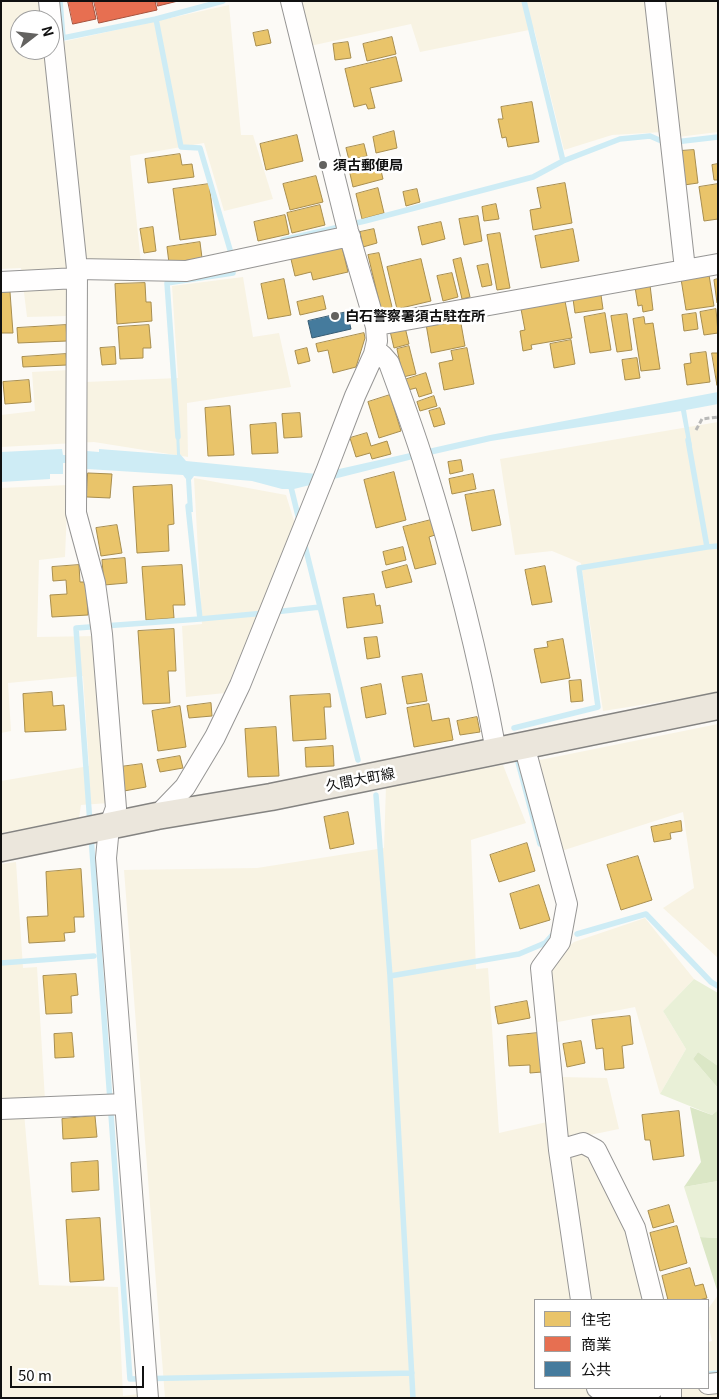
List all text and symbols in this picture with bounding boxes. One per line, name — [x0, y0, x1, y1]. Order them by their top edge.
north arrow — [10, 10, 60, 60]
text: N — [37, 23, 60, 39]
place label: 須古郵便局 — [333, 157, 403, 173]
marker: 須古郵便局 — [317, 159, 329, 171]
place label: 白石警察署須古駐在所 — [345, 308, 485, 324]
marker: 白石警察署須古駐在所 — [329, 310, 341, 322]
street label: 久間大町線 — [324, 764, 396, 794]
legend — [534, 1299, 709, 1389]
text: 住宅 — [581, 1308, 611, 1329]
text: 商業 — [581, 1333, 611, 1354]
scale bar — [12, 1356, 146, 1388]
text: 公共 — [581, 1358, 611, 1379]
text: 50 m — [18, 1364, 52, 1385]

